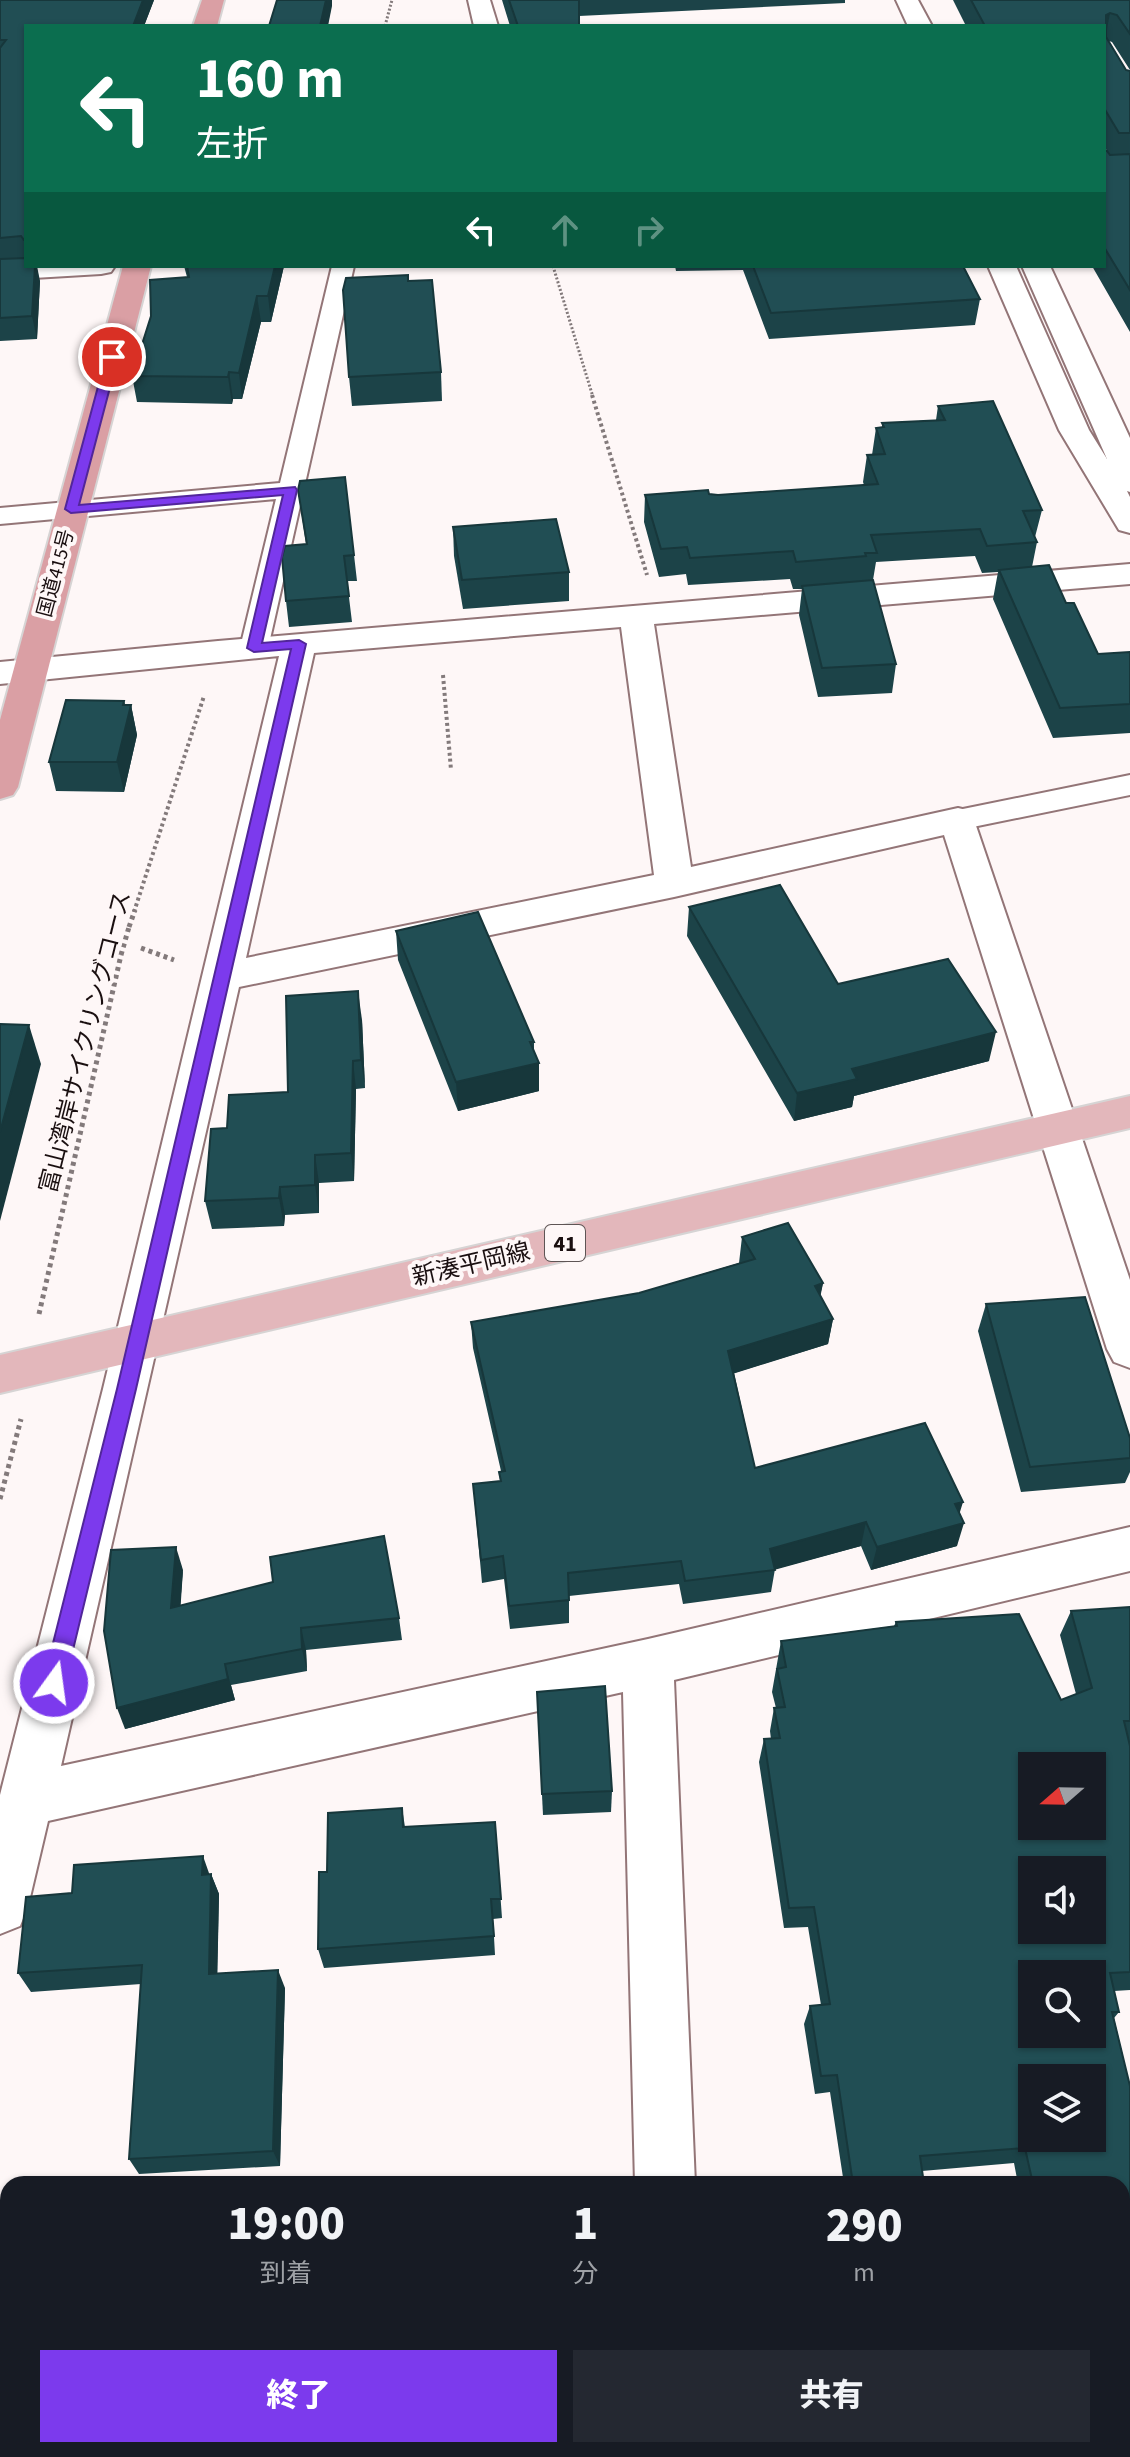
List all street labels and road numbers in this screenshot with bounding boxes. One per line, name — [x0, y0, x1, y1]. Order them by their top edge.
street label: 国道415号 — [31, 526, 81, 620]
street label: 富山湾岸サイクリングコース — [31, 887, 140, 1197]
road number: 41 — [545, 1225, 585, 1261]
street label: 新湊平岡線 — [409, 1234, 534, 1295]

